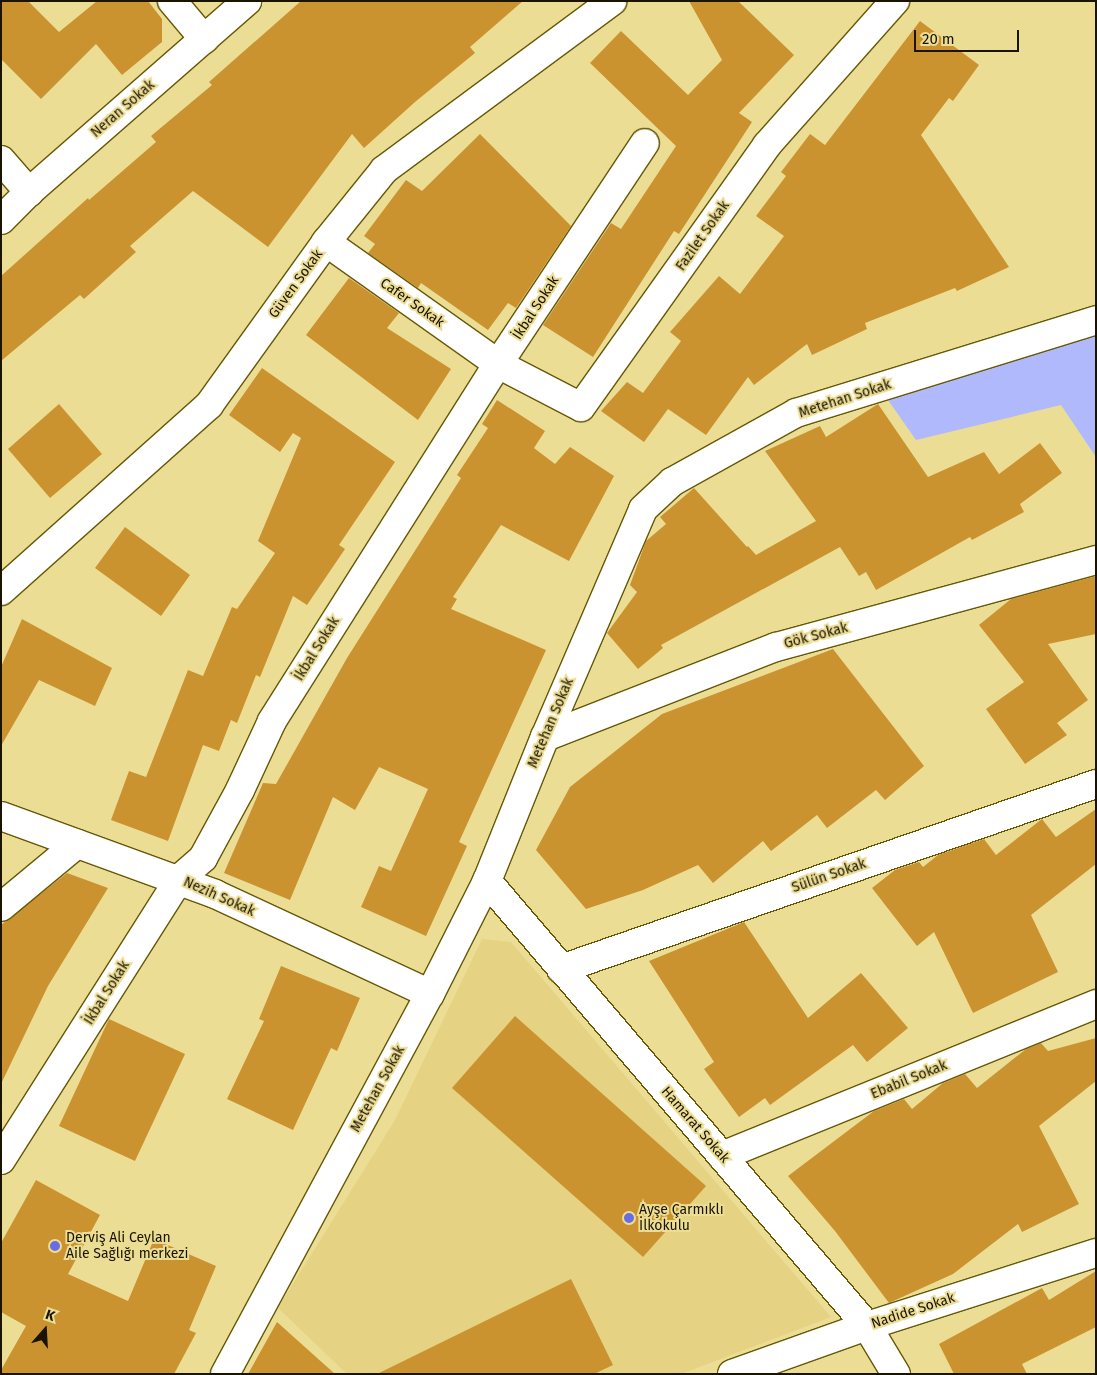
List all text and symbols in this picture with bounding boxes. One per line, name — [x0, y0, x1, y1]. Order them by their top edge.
scale bar — [917, 20, 1022, 52]
text: 20 m — [922, 30, 955, 48]
street label: Neran Sokak — [88, 77, 158, 141]
street label: Fazilet Sokak — [673, 198, 733, 274]
street label: Güven Sokak — [265, 246, 327, 322]
street label: İkbal Sokak — [509, 273, 563, 343]
street label: Cafer Sokak — [377, 275, 447, 331]
street label: Metehan Sokak — [797, 376, 893, 422]
street label: İkbal Sokak — [291, 614, 343, 684]
street label: Gök Sokak — [782, 619, 850, 653]
street label: Metehan Sokak — [524, 675, 578, 771]
street label: Sülün Sokak — [790, 855, 868, 897]
street label: Nezih Sokak — [181, 874, 257, 920]
street label: İkbal Sokak — [81, 958, 133, 1028]
street label: Metehan Sokak — [347, 1043, 409, 1135]
street label: Ebabil Sokak — [868, 1057, 950, 1103]
street label: Hamarat Sokak — [657, 1083, 733, 1167]
place label: Ayşe Çarmıklı İlkokulu — [639, 1202, 724, 1234]
marker: Ayşe Çarmıklı İlkokulu — [623, 1212, 635, 1224]
place label: Derviş Ali Ceylan Aile Sağlığı merkezi — [66, 1230, 188, 1262]
marker: Derviş Ali Ceylan Aile Sağlığı merkezi — [48, 1239, 62, 1253]
street label: Nadide Sokak — [869, 1290, 957, 1332]
north arrow — [20, 1305, 70, 1355]
text: K — [43, 1306, 57, 1325]

